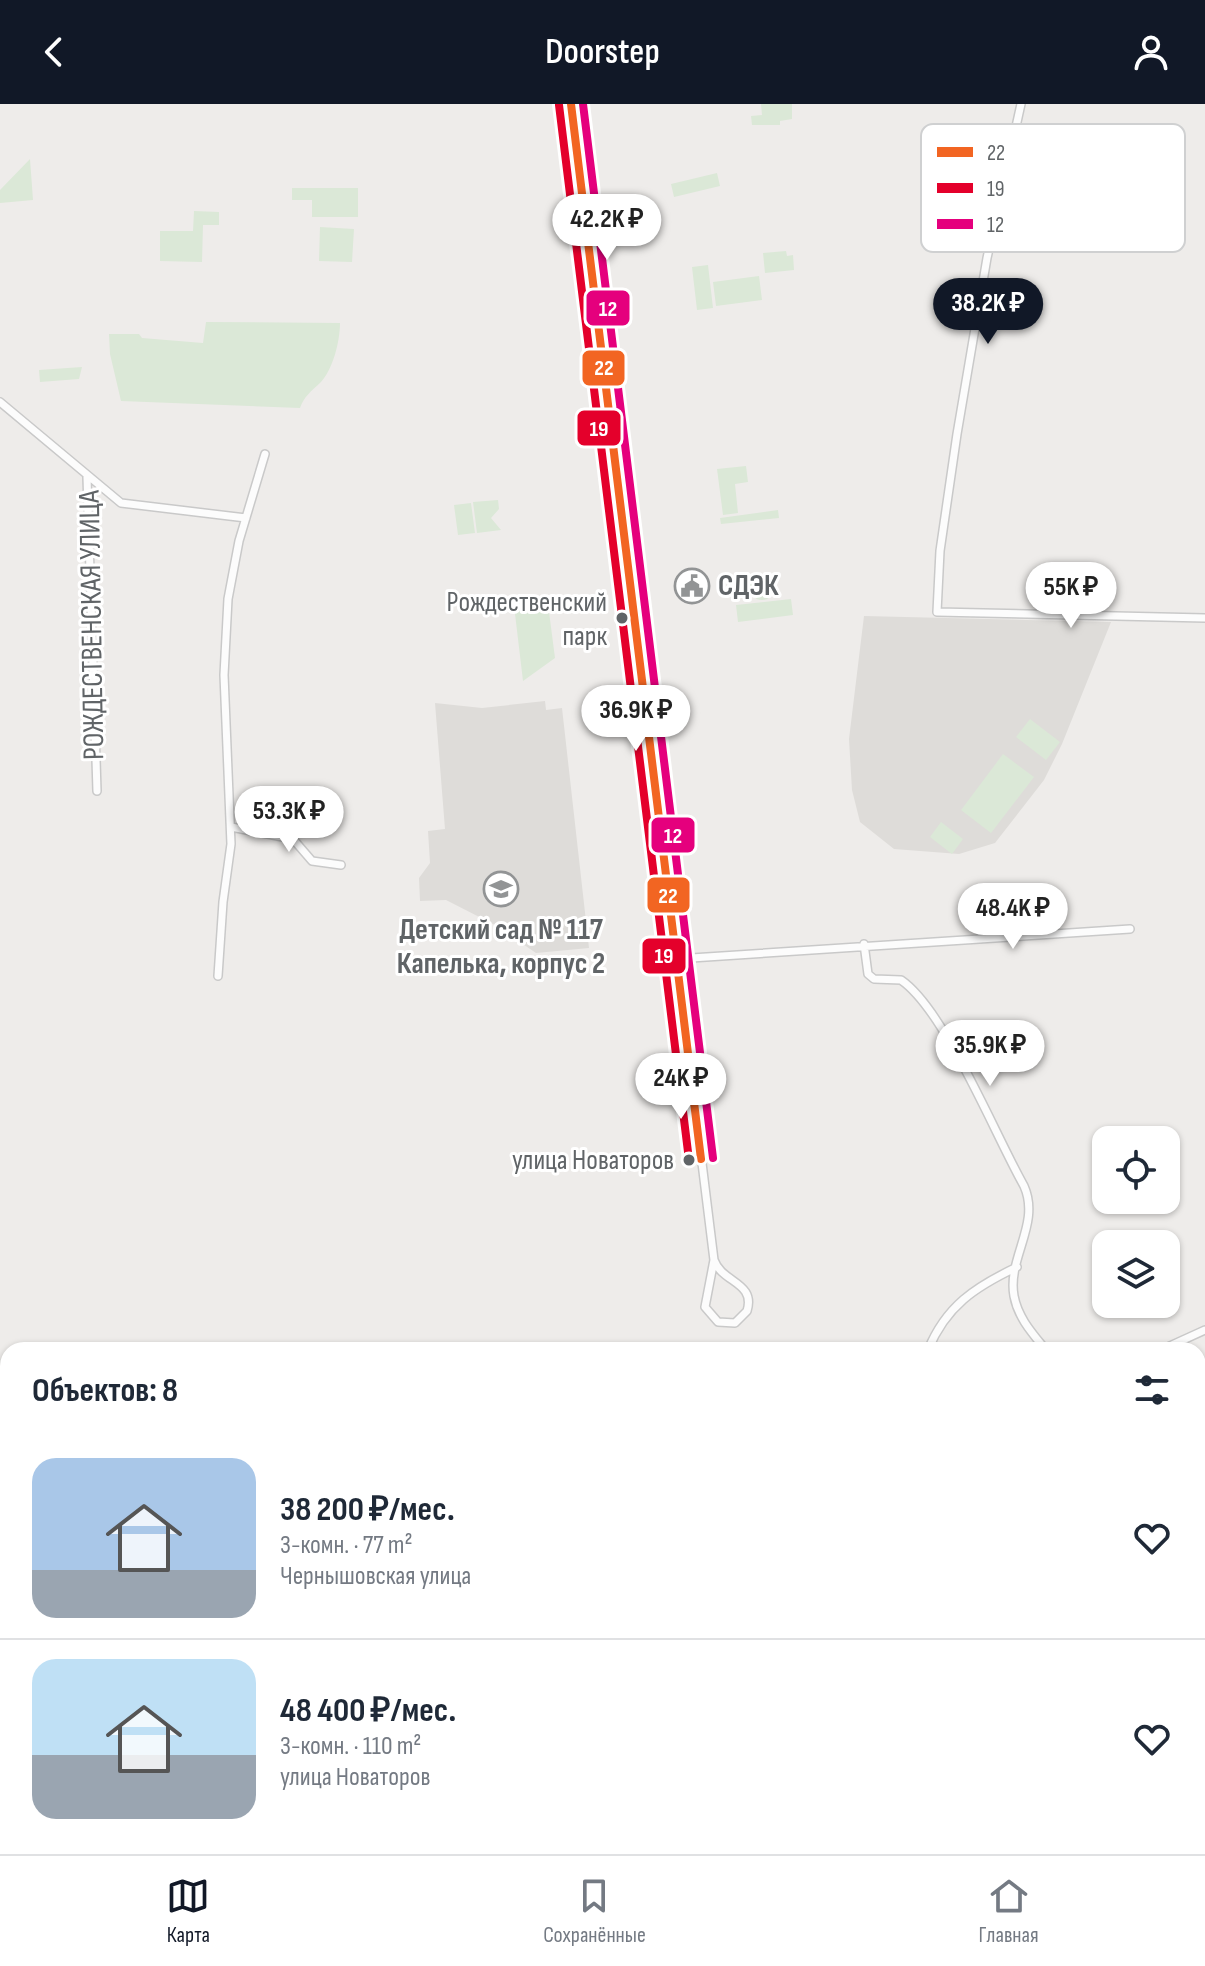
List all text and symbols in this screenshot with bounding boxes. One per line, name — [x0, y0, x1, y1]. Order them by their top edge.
icon: back — [32, 30, 76, 74]
icon: person — [1129, 30, 1173, 74]
text: Doorstep — [545, 31, 660, 74]
legend — [921, 124, 1185, 252]
text: 22 — [987, 140, 1005, 167]
text: 19 — [987, 176, 1004, 203]
pin: 42.2K ₽ — [533, 194, 681, 262]
text: 42.2K ₽ — [570, 204, 644, 235]
text: 12 — [987, 212, 1004, 239]
pin: 38.2K ₽ — [914, 278, 1062, 346]
text: 38.2K ₽ — [951, 288, 1025, 319]
line badge: 12 — [585, 289, 631, 327]
text: 12 — [599, 296, 617, 323]
line badge: 22 — [581, 349, 626, 387]
text: 22 — [594, 355, 614, 382]
line badge: 19 — [576, 409, 622, 447]
text: 19 — [589, 416, 609, 443]
street label: РОЖДЕСТВЕНСКАЯ УЛИЦА — [72, 490, 112, 760]
pin: 55K ₽ — [1015, 562, 1127, 630]
public building icon: СДЭК — [673, 567, 711, 605]
place label: СДЭК — [718, 568, 779, 604]
text: 55K ₽ — [1044, 572, 1098, 603]
place label: Рождественский парк — [447, 586, 607, 653]
marker: Рождественский парк — [614, 610, 630, 626]
pin: 36.9K ₽ — [562, 685, 710, 753]
text: 36.9K ₽ — [599, 695, 673, 726]
pin: 53.3K ₽ — [215, 786, 363, 854]
text: 53.3K ₽ — [253, 796, 325, 827]
line badge: 12 — [650, 816, 696, 854]
text: 12 — [664, 823, 682, 850]
school or university icon: Детский сад № 117 Капелька, корпус 2 — [482, 870, 520, 908]
line badge: 22 — [646, 876, 691, 914]
text: 22 — [658, 883, 678, 910]
pin: 48.4K ₽ — [939, 883, 1087, 951]
text: 48.4K ₽ — [976, 893, 1050, 924]
place label: Детский сад № 117 Капелька, корпус 2 — [397, 912, 605, 982]
line badge: 19 — [641, 937, 687, 975]
text: 19 — [654, 943, 674, 970]
pin: 35.9K ₽ — [916, 1020, 1064, 1088]
text: 35.9K ₽ — [954, 1030, 1026, 1061]
pin: 24K ₽ — [625, 1053, 737, 1121]
text: 24K ₽ — [653, 1063, 709, 1094]
map controls — [1092, 1126, 1180, 1318]
button: locate — [1092, 1126, 1180, 1214]
place label: улица Новаторов — [512, 1144, 674, 1177]
marker: улица Новаторов — [681, 1152, 697, 1168]
button: layers — [1092, 1230, 1180, 1318]
icon: filters — [1130, 1368, 1174, 1412]
text: Объектов: 8 — [32, 1370, 178, 1411]
text: 38 200 ₽/мес. — [280, 1489, 455, 1530]
icon: home — [96, 1490, 192, 1586]
icon: heart — [1130, 1516, 1174, 1560]
text: 3-комн. · 77 m² — [280, 1530, 412, 1561]
text: Чернышовская улица — [280, 1561, 471, 1592]
text: 48 400 ₽/мес. — [280, 1690, 456, 1731]
icon: home — [96, 1691, 192, 1787]
icon: heart — [1130, 1717, 1174, 1761]
text: 3-комн. · 110 m² — [280, 1731, 421, 1762]
text: улица Новаторов — [280, 1762, 430, 1793]
tab: Карта — [166, 1874, 210, 1949]
tab: Сохранённые — [543, 1874, 646, 1949]
tab: Главная — [979, 1874, 1039, 1949]

